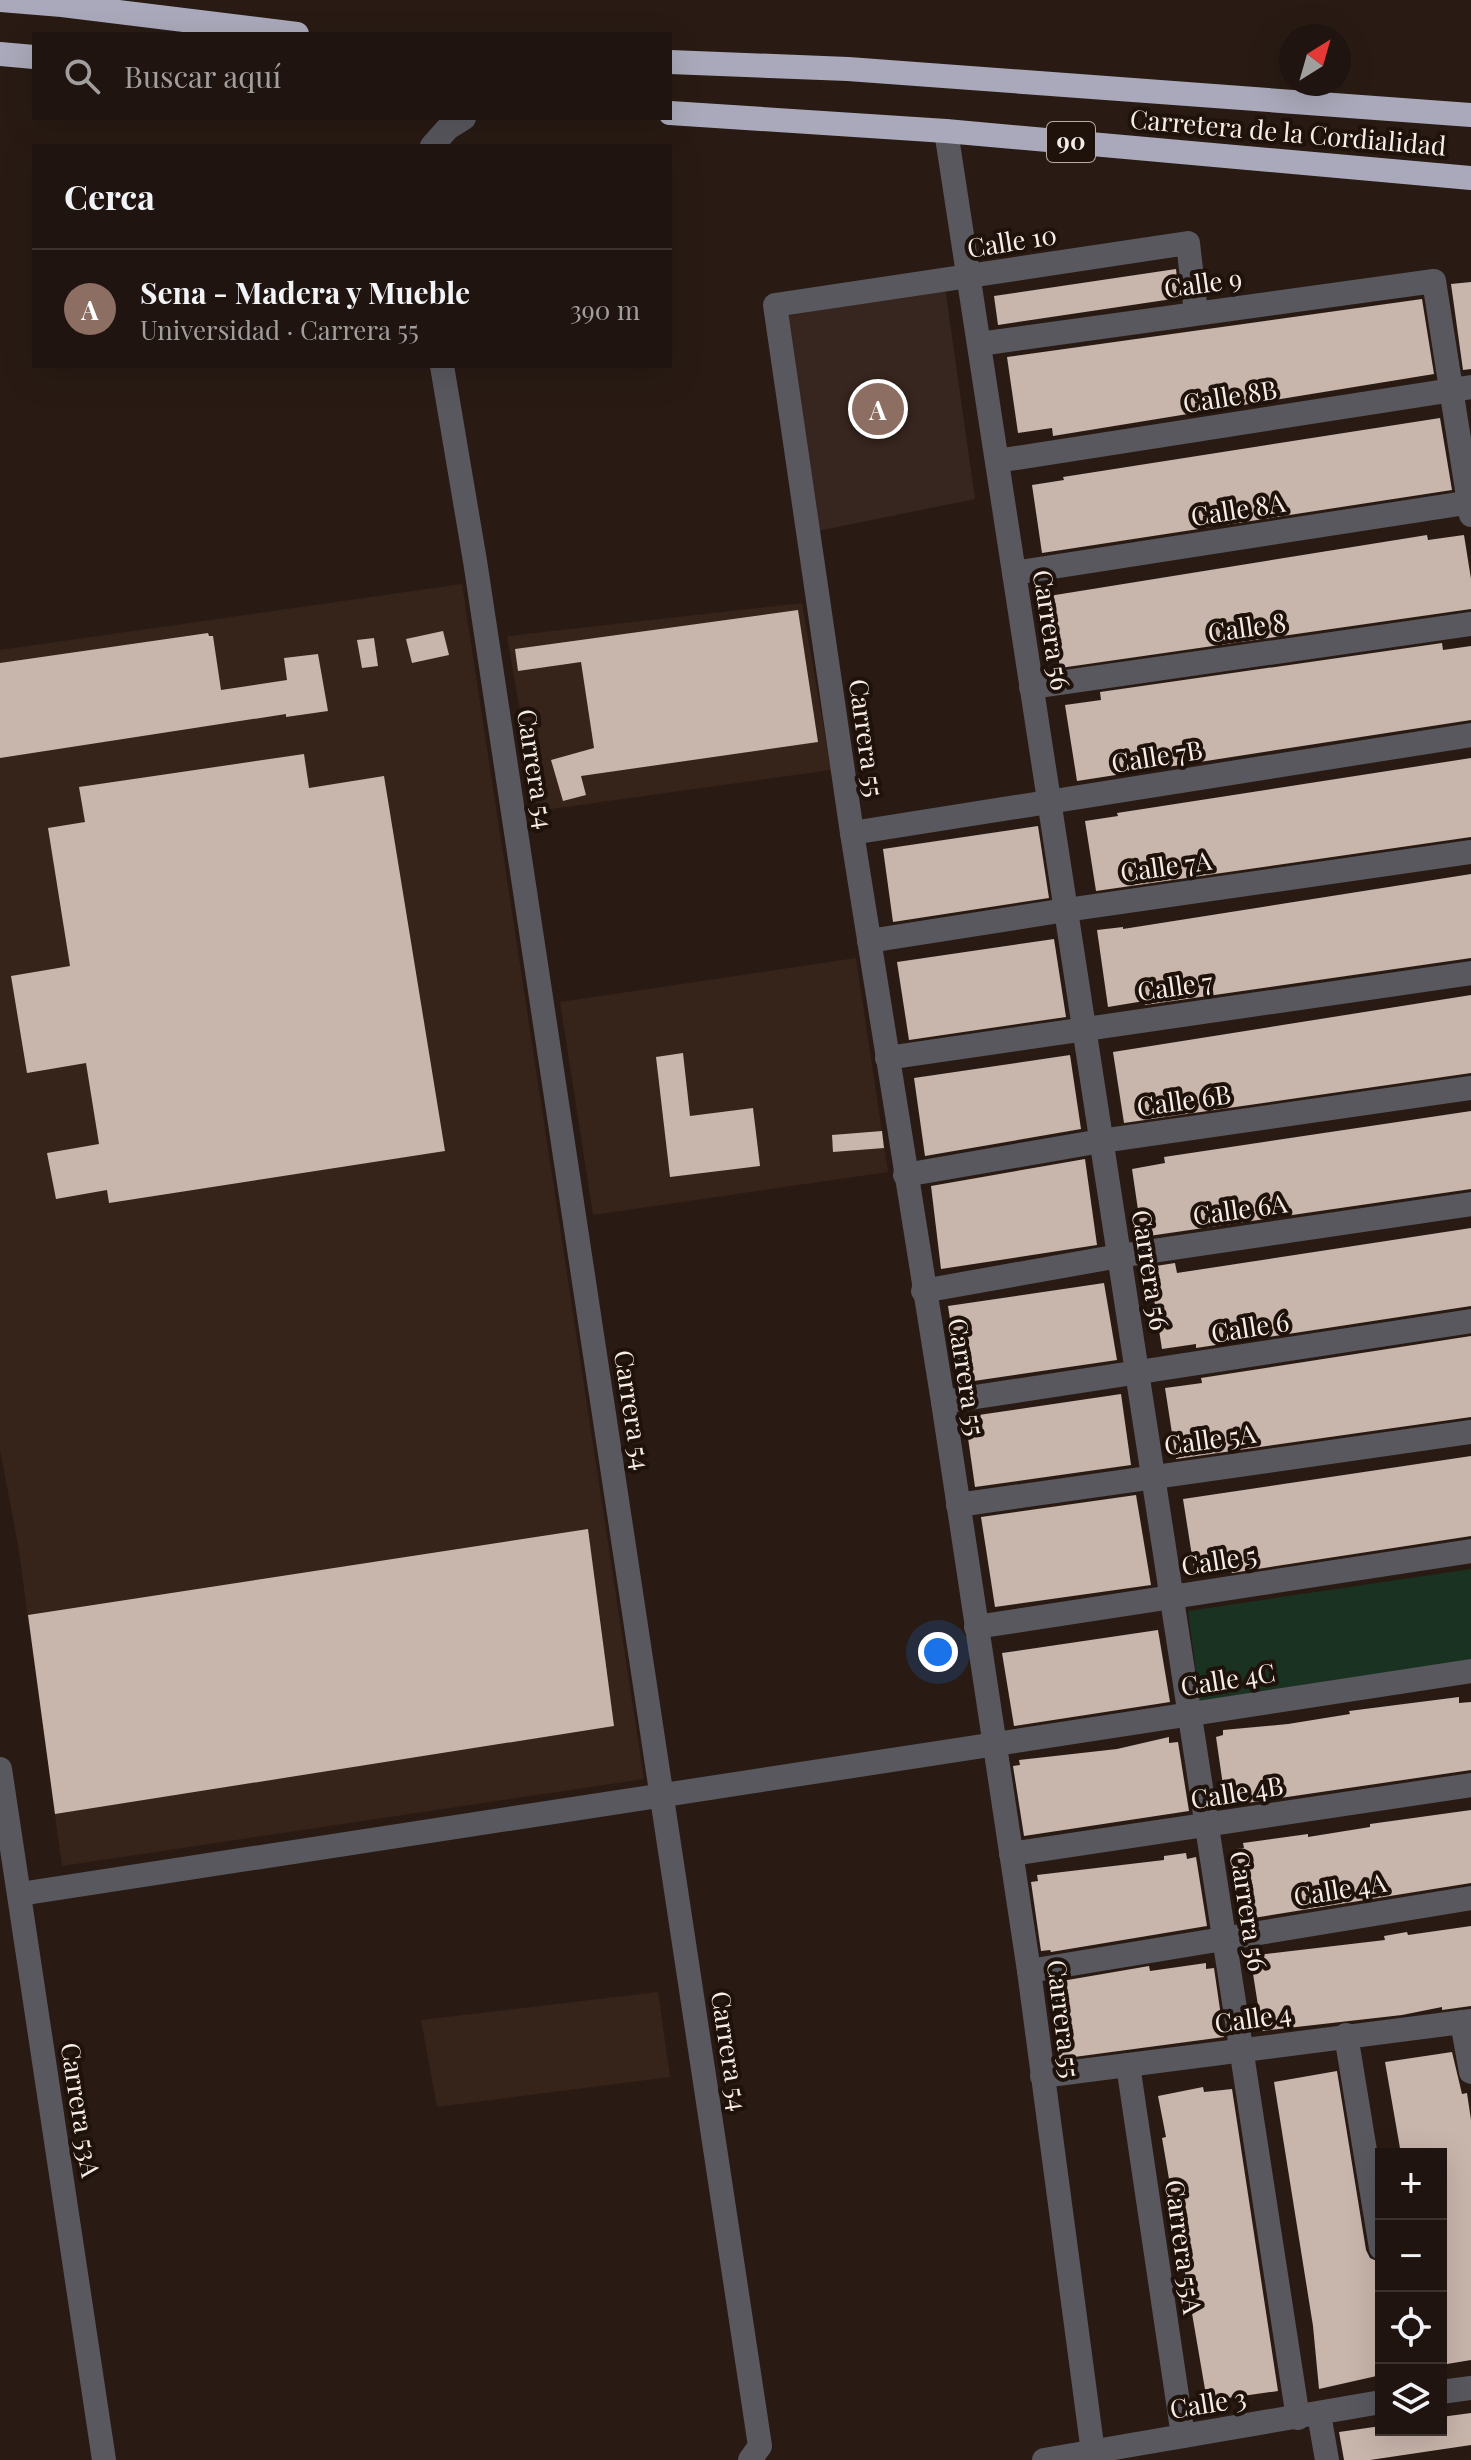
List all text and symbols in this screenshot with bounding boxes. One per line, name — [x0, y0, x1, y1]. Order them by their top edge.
north arrow — [1279, 24, 1351, 96]
search box — [32, 32, 672, 120]
icon: search — [60, 54, 104, 98]
text: Buscar aquí — [124, 56, 281, 96]
street label: Carretera de la Cordialidad — [1129, 100, 1448, 163]
road number: 90 — [1047, 122, 1095, 162]
text: Cerca — [64, 173, 155, 219]
street label: Calle 10 — [964, 216, 1059, 265]
street label: Calle 9 — [1162, 260, 1244, 305]
text: Sena - Madera y Mueble — [140, 272, 470, 312]
text: A — [81, 292, 99, 327]
text: 390 m — [570, 292, 640, 327]
text: Universidad · Carrera 55 — [140, 312, 419, 347]
street label: Calle 8B — [1180, 371, 1279, 420]
pin: A — [852, 379, 904, 439]
street label: Calle 8A — [1188, 484, 1288, 533]
street label: Carrera 56 — [1026, 567, 1079, 693]
street label: Calle 8 — [1205, 604, 1288, 649]
street label: Carrera 55 — [842, 676, 893, 799]
street label: Carrera 54 — [510, 706, 563, 831]
street label: Calle 7B — [1109, 731, 1205, 780]
street label: Calle 7A — [1118, 842, 1214, 889]
street label: Calle 7 — [1135, 963, 1215, 1008]
street label: Calle 6B — [1134, 1076, 1233, 1123]
street label: Calle 6A — [1190, 1184, 1290, 1232]
street label: Carrera 56 — [1125, 1207, 1178, 1333]
street label: Calle 6 — [1208, 1303, 1291, 1350]
street label: Carrera 55 — [941, 1315, 994, 1438]
street label: Carrera 54 — [607, 1347, 660, 1472]
street label: Calle 5A — [1162, 1415, 1259, 1462]
street label: Calle 5 — [1179, 1536, 1259, 1583]
your location — [918, 1632, 958, 1672]
street label: Calle 4C — [1178, 1654, 1278, 1703]
street label: Calle 4B — [1188, 1767, 1286, 1816]
street label: Carrera 56 — [1223, 1848, 1276, 1974]
street label: Calle 4A — [1291, 1864, 1389, 1913]
street label: Carrera 55 — [1040, 1958, 1089, 2080]
street label: Carrera 54 — [704, 1988, 757, 2113]
street label: Calle 4 — [1212, 1995, 1294, 2040]
street label: Carrera 53A — [54, 2040, 110, 2180]
map controls — [1375, 2148, 1447, 2436]
button: + — [1375, 2148, 1447, 2220]
street label: Carrera 55A — [1158, 2177, 1211, 2317]
button: − — [1375, 2220, 1447, 2292]
button: locate — [1375, 2292, 1447, 2364]
button: layers — [1375, 2364, 1447, 2436]
street label: Calle 3 — [1167, 2379, 1248, 2426]

